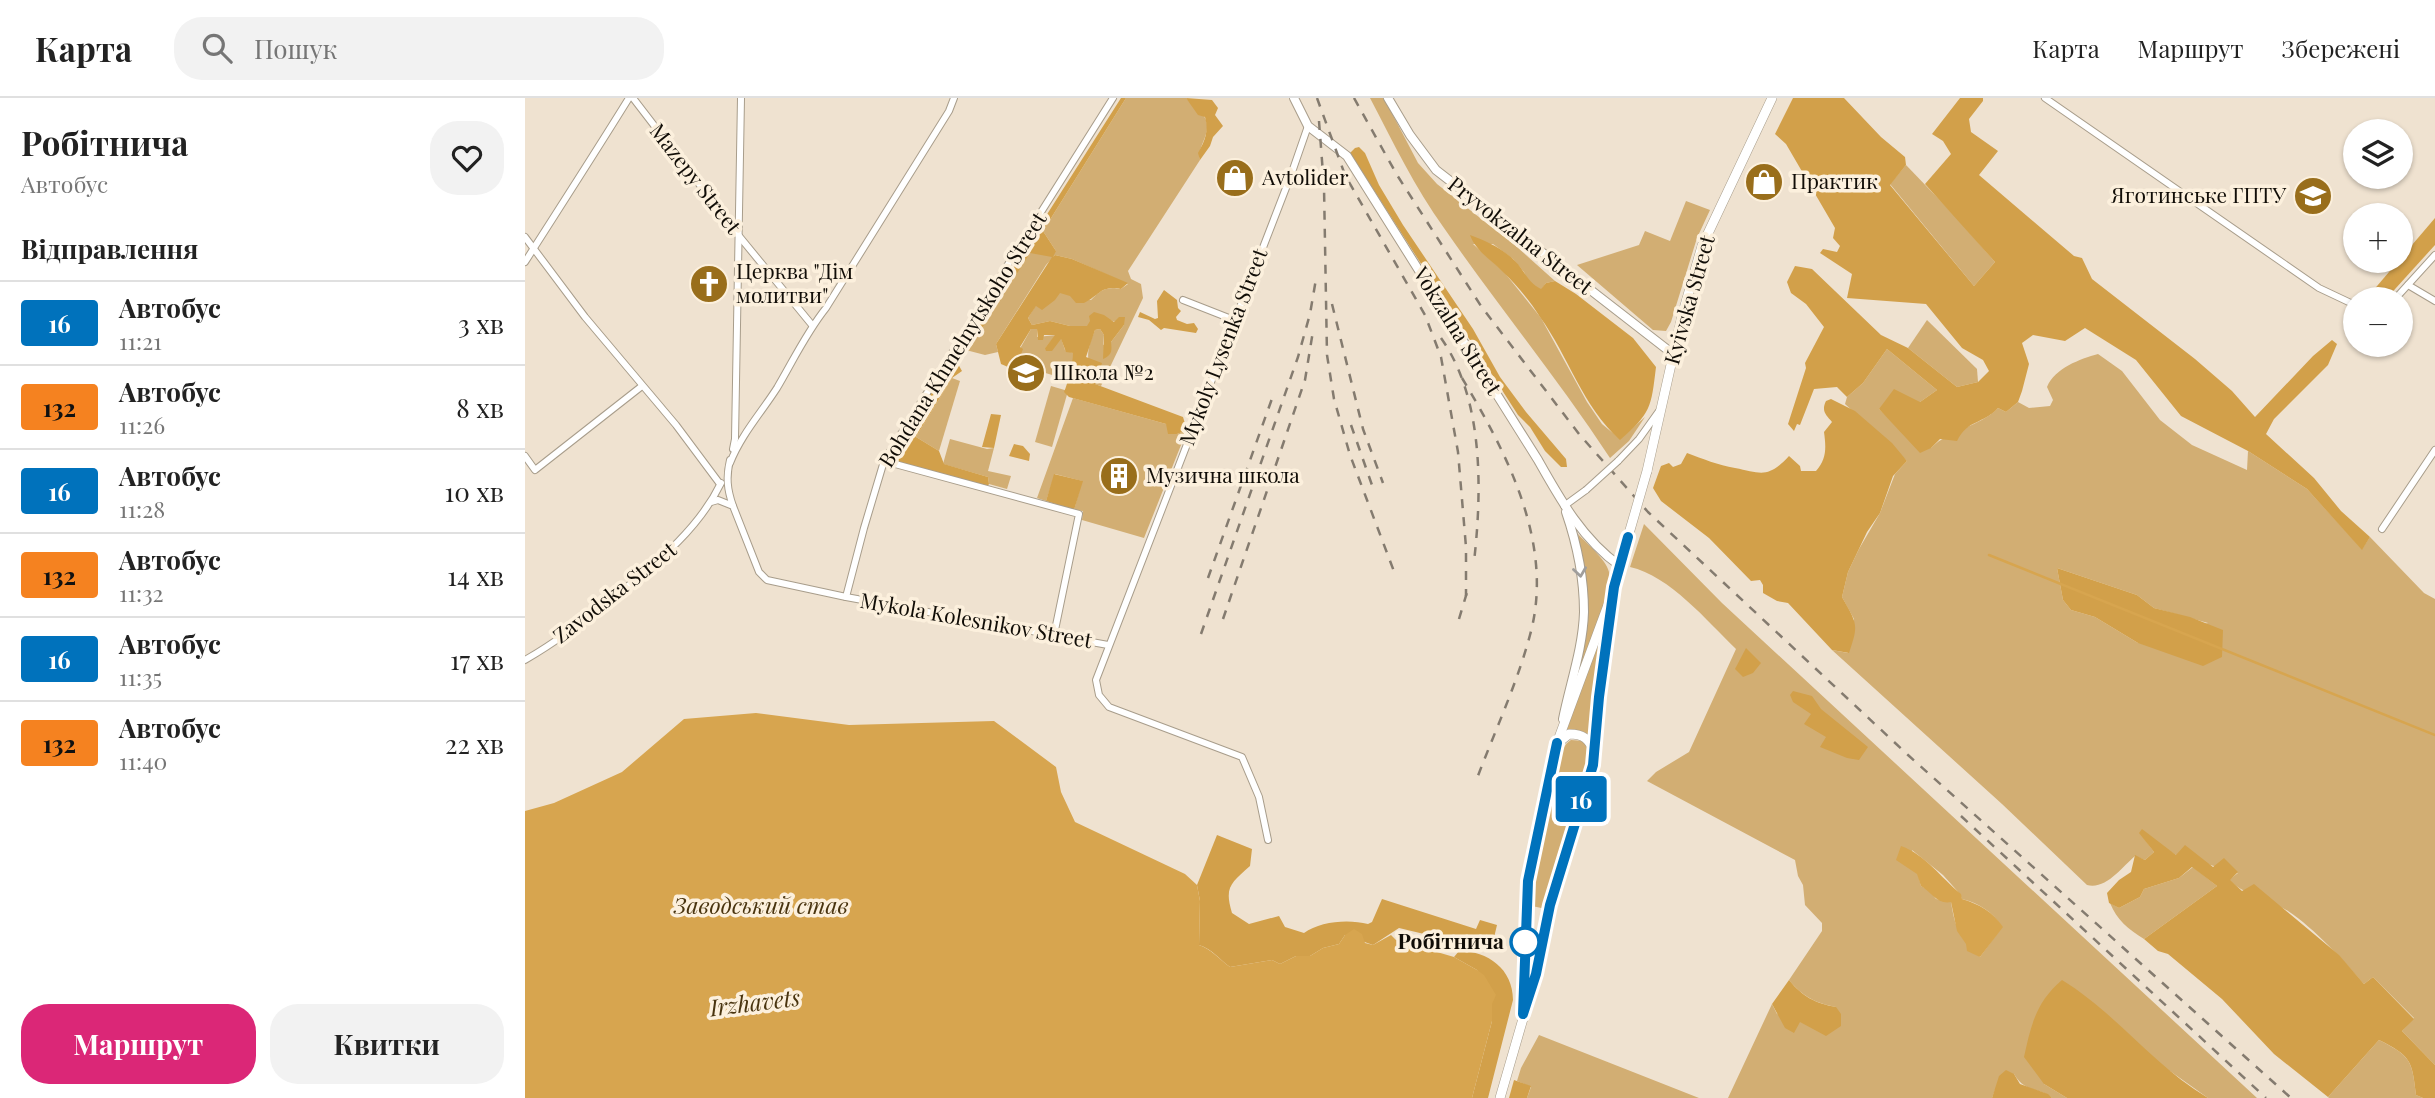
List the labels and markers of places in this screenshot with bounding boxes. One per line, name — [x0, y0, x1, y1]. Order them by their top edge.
shop icon: Avtolider — [1214, 157, 1256, 199]
shop icon: Практик — [1743, 161, 1785, 203]
place label: Avtolider — [1261, 162, 1349, 190]
place label: Практик — [1791, 166, 1878, 194]
school or university icon: Яготинське ГПТУ — [2292, 175, 2334, 217]
place label: Яготинське ГПТУ — [2110, 180, 2286, 208]
place label: Церква "Дім молитви" — [736, 256, 853, 308]
church icon: Церква "Дім молитви" — [688, 263, 730, 305]
school or university icon: Школа №2 — [1005, 352, 1047, 394]
place label: Школа №2 — [1053, 357, 1154, 385]
building icon: Музична школа — [1098, 455, 1140, 497]
place label: Музична школа — [1146, 460, 1300, 488]
place label: Робітнича — [1397, 926, 1504, 954]
marker: Робітнича — [1510, 927, 1540, 957]

